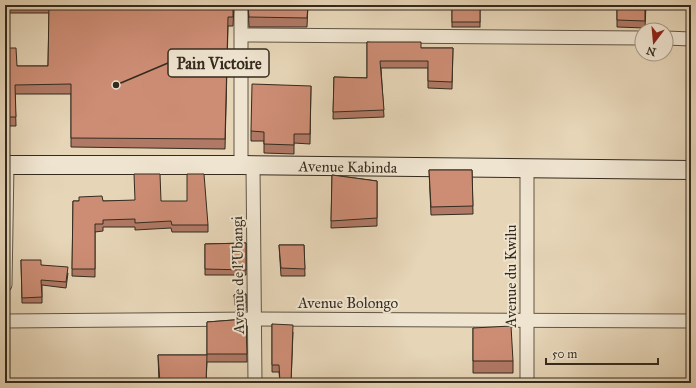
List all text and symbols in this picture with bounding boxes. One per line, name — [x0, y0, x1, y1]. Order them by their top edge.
north arrow — [634, 22, 674, 62]
text: N — [644, 43, 658, 59]
callout: Pain Victoire — [168, 49, 269, 77]
text: Pain Victoire — [176, 54, 262, 73]
street label: Avenue Kabinda — [298, 157, 398, 177]
street label: Avenue de l'Ubangi — [228, 216, 248, 335]
street label: Avenue du Kwilu — [502, 224, 520, 329]
street label: Avenue Bolongo — [297, 294, 398, 312]
scale bar — [546, 340, 658, 366]
text: 50 m — [552, 347, 577, 361]

